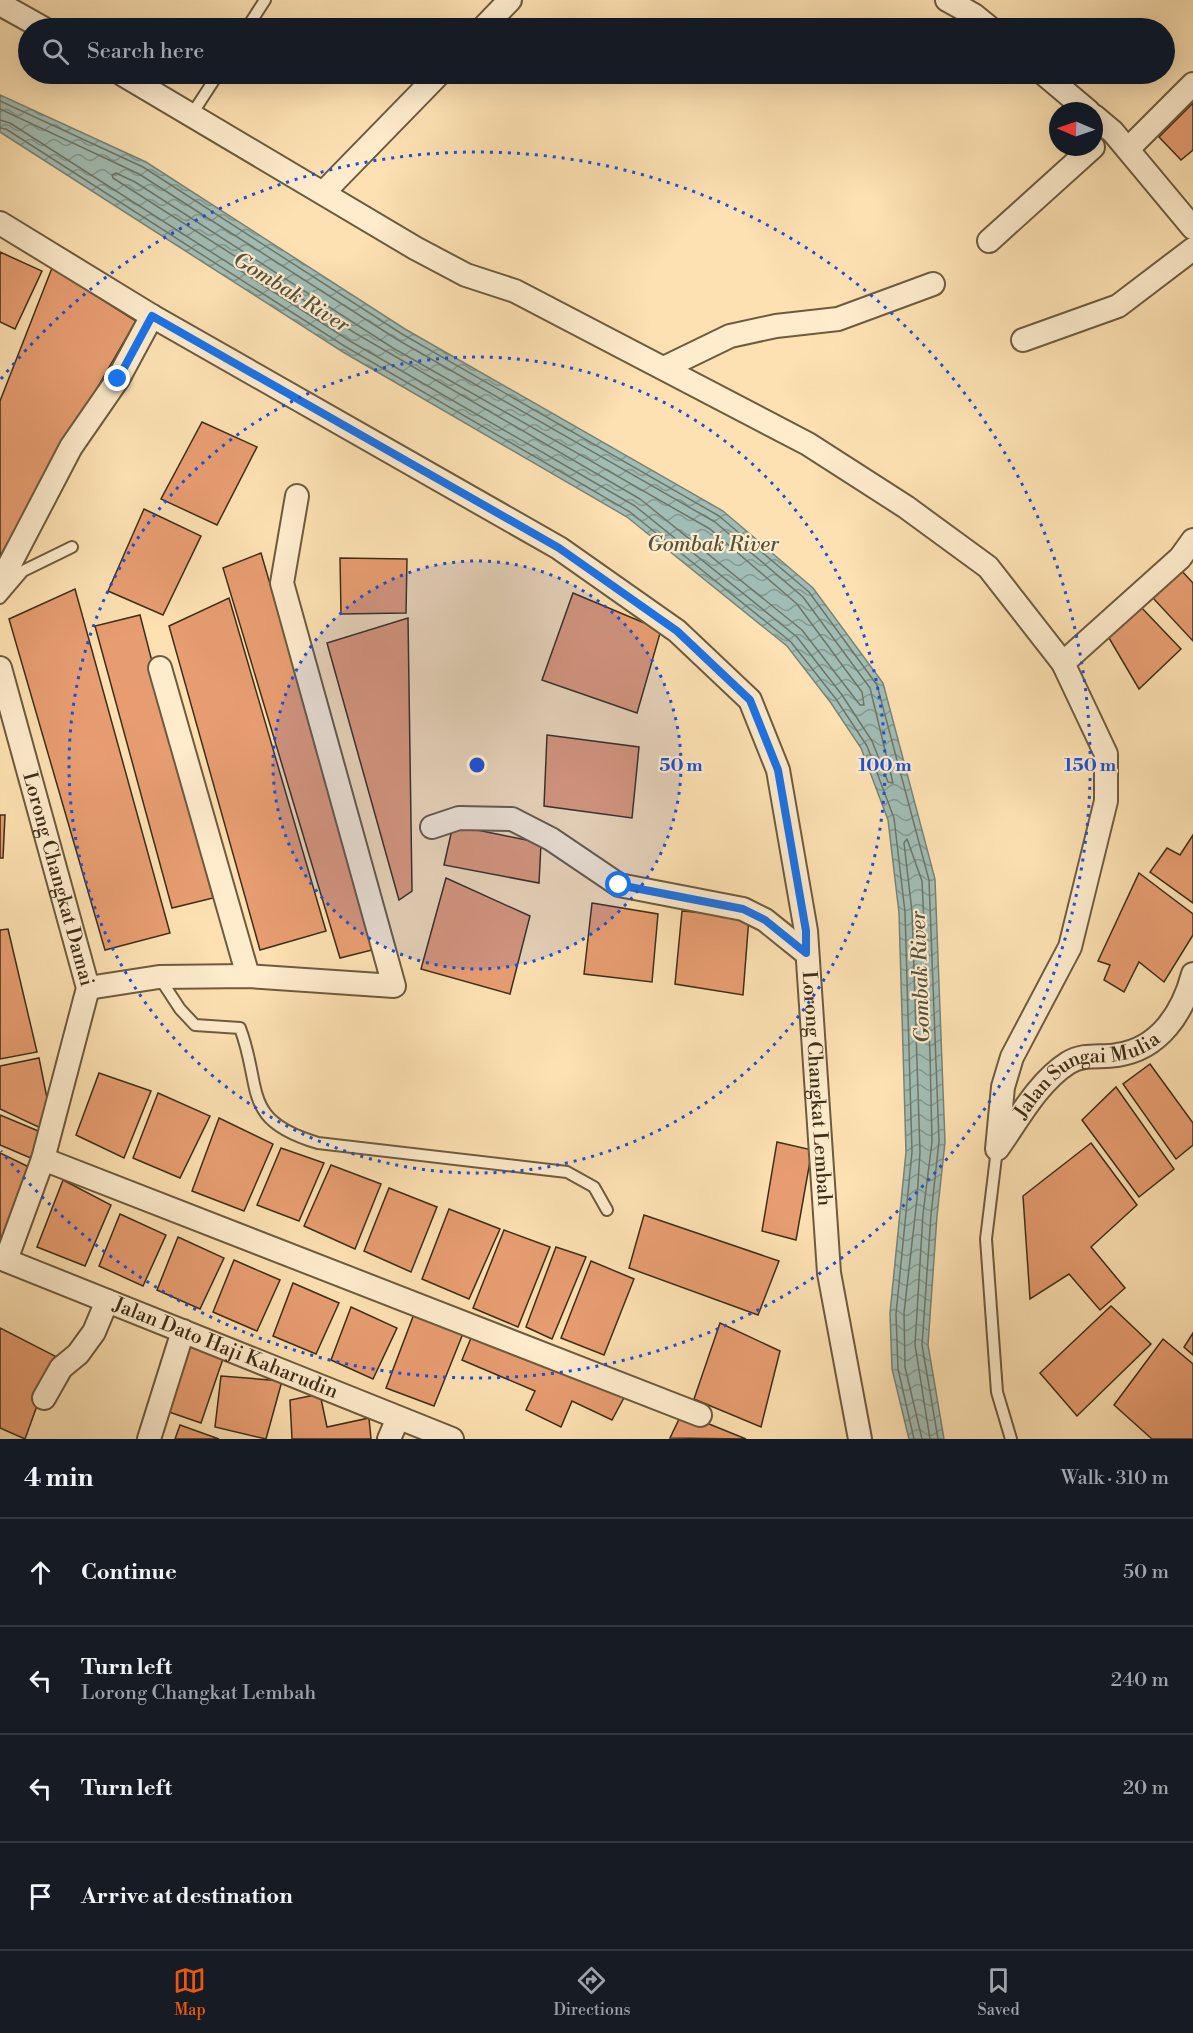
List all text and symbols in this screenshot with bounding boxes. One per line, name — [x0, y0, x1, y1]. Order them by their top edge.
search box — [18, 18, 1175, 84]
icon: search — [39, 35, 72, 68]
text: Search here — [87, 38, 204, 65]
north arrow — [1049, 102, 1103, 156]
water label: Gombak River — [228, 247, 355, 340]
route end — [104, 365, 130, 391]
water label: Gombak River — [647, 532, 780, 558]
text: 50 m — [659, 754, 703, 777]
text: 100 m — [858, 754, 912, 777]
text: 150 m — [1064, 754, 1117, 777]
centre of rings — [467, 755, 487, 775]
street label: Lorong Changkat Damai — [17, 769, 100, 989]
route start — [605, 871, 631, 897]
water label: Gombak River — [906, 909, 936, 1043]
street label: Lorong Changkat Lembah — [796, 970, 837, 1207]
street label: Jalan Sungai Mulia — [1008, 1026, 1166, 1125]
street label: Jalan Dato Haji Kaharudin — [109, 1292, 342, 1405]
text: 4 min — [24, 1462, 94, 1494]
text: Walk · 310 m — [1061, 1466, 1169, 1491]
icon: ahead — [24, 1556, 57, 1589]
text: Continue — [81, 1559, 177, 1586]
text: 50 m — [1123, 1560, 1169, 1585]
text: Turn left — [81, 1654, 172, 1681]
icon: left — [24, 1664, 57, 1697]
text: 240 m — [1111, 1668, 1169, 1693]
text: Lorong Changkat Lembah — [81, 1681, 316, 1706]
icon: left — [24, 1772, 57, 1805]
text: Turn left — [81, 1775, 172, 1802]
text: 20 m — [1123, 1776, 1169, 1801]
icon: arrive — [24, 1880, 57, 1913]
text: Arrive at destination — [81, 1883, 293, 1910]
tab: Map — [173, 1964, 206, 2020]
tab: Directions — [553, 1964, 631, 2020]
tab: Saved — [977, 1964, 1020, 2020]

